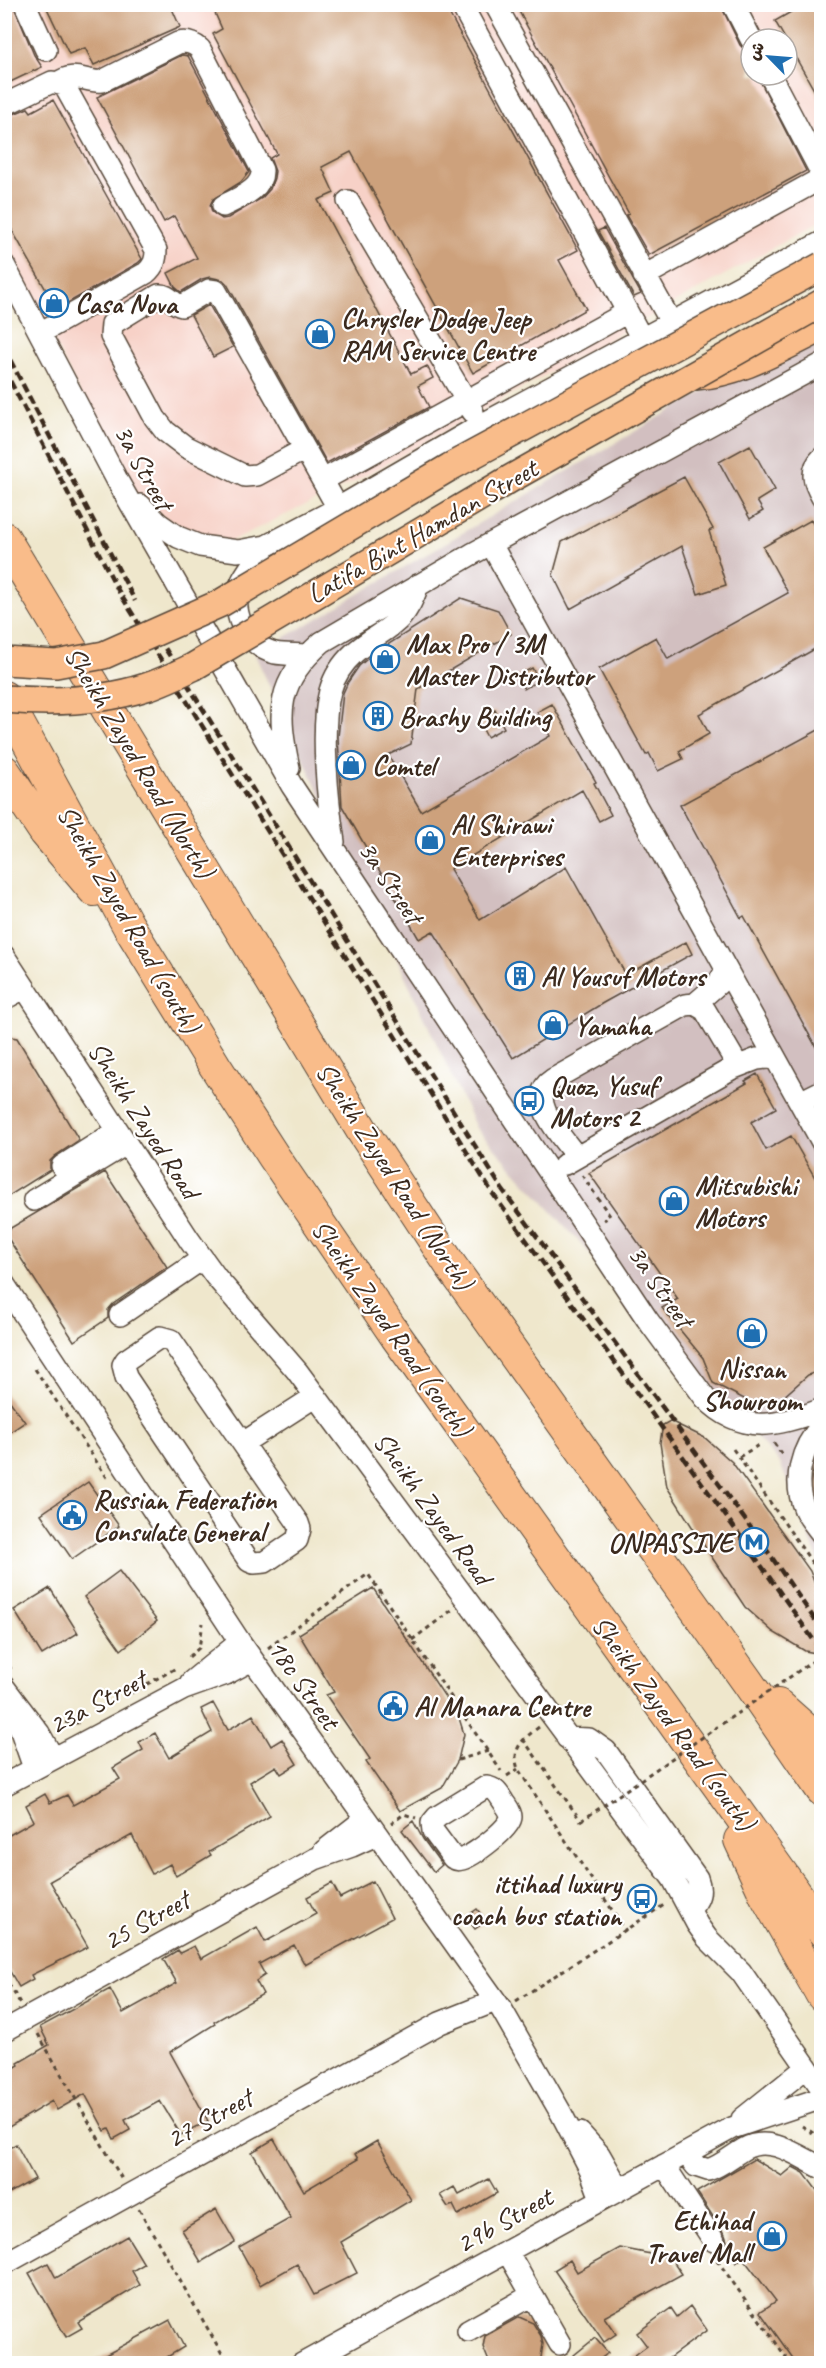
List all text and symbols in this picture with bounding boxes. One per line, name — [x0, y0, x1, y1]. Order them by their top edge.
north arrow — [739, 27, 799, 87]
text: ش — [744, 39, 769, 63]
place label: Casa Nova — [75, 286, 179, 321]
shop icon: Casa Nova — [38, 287, 70, 319]
place label: Chrysler Dodge Jeep RAM Service Centre — [341, 301, 538, 368]
shop icon: Chrysler Dodge Jeep RAM Service Centre — [304, 318, 336, 350]
street label: 3a Street — [106, 418, 184, 519]
street label: Latifa Bint Hamdan Street — [301, 449, 546, 611]
place label: Max Pro / 3M Master Distributor — [406, 626, 596, 693]
street label: Sheikh Zayed Road (North) — [57, 640, 224, 886]
shop icon: Max Pro / 3M Master Distributor — [369, 643, 401, 675]
place label: Brashy Building — [399, 699, 553, 734]
building icon: Brashy Building — [362, 700, 394, 732]
place label: Comtel — [372, 748, 440, 783]
shop icon: Comtel — [335, 749, 367, 781]
street label: Sheikh Zayed Road (south) — [50, 799, 209, 1041]
place label: Al Shirawi Enterprises — [451, 807, 566, 874]
shop icon: Al Shirawi Enterprises — [414, 824, 446, 856]
street label: 3a Street — [351, 834, 433, 933]
place label: Al Yousuf Motors — [541, 959, 708, 994]
building icon: Al Yousuf Motors — [504, 960, 536, 992]
place label: Yamaha — [574, 1008, 653, 1043]
shop icon: Yamaha — [537, 1009, 569, 1041]
street label: Sheikh Zayed Road — [80, 1035, 210, 1208]
street label: Sheikh Zayed Road (North) — [308, 1056, 483, 1298]
place label: Quoz, Yusuf Motors 2 — [550, 1068, 663, 1135]
bus stop icon: Quoz, Yusuf Motors 2 — [513, 1085, 545, 1117]
place label: Mitsubishi Motors — [695, 1168, 800, 1235]
shop icon: Mitsubishi Motors — [658, 1185, 690, 1217]
street label: Sheikh Zayed Road (south) — [304, 1213, 481, 1445]
street label: 3a Street — [620, 1238, 704, 1337]
shop icon: Nissan Showroom — [736, 1317, 768, 1349]
place label: Nissan Showroom — [703, 1351, 804, 1418]
street label: Sheikh Zayed Road — [366, 1425, 502, 1594]
place label: Russian Federation Consulate General — [93, 1482, 277, 1549]
public building icon: Russian Federation Consulate General — [56, 1499, 88, 1531]
place label: ONPASSIVE — [608, 1525, 737, 1560]
metro station icon: ONPASSIVE — [738, 1526, 770, 1558]
street label: Sheikh Zayed Road (south) — [584, 1609, 765, 1839]
street label: 18c Street — [260, 1632, 349, 1738]
street label: 23a Street — [42, 1660, 155, 1742]
place label: Al Manara Centre — [414, 1689, 593, 1724]
public building icon: Al Manara Centre — [377, 1690, 409, 1722]
place label: ittihad luxury coach bus station — [451, 1866, 623, 1933]
street label: 25 Street — [97, 1880, 198, 1958]
bus stop icon: ittihad luxury coach bus station — [626, 1883, 658, 1915]
street label: 27 Street — [160, 2078, 261, 2156]
street label: 29b Street — [450, 2178, 561, 2261]
place label: Ethihad Travel Mall — [645, 2203, 756, 2270]
shop icon: Ethihad Travel Mall — [756, 2220, 788, 2252]

